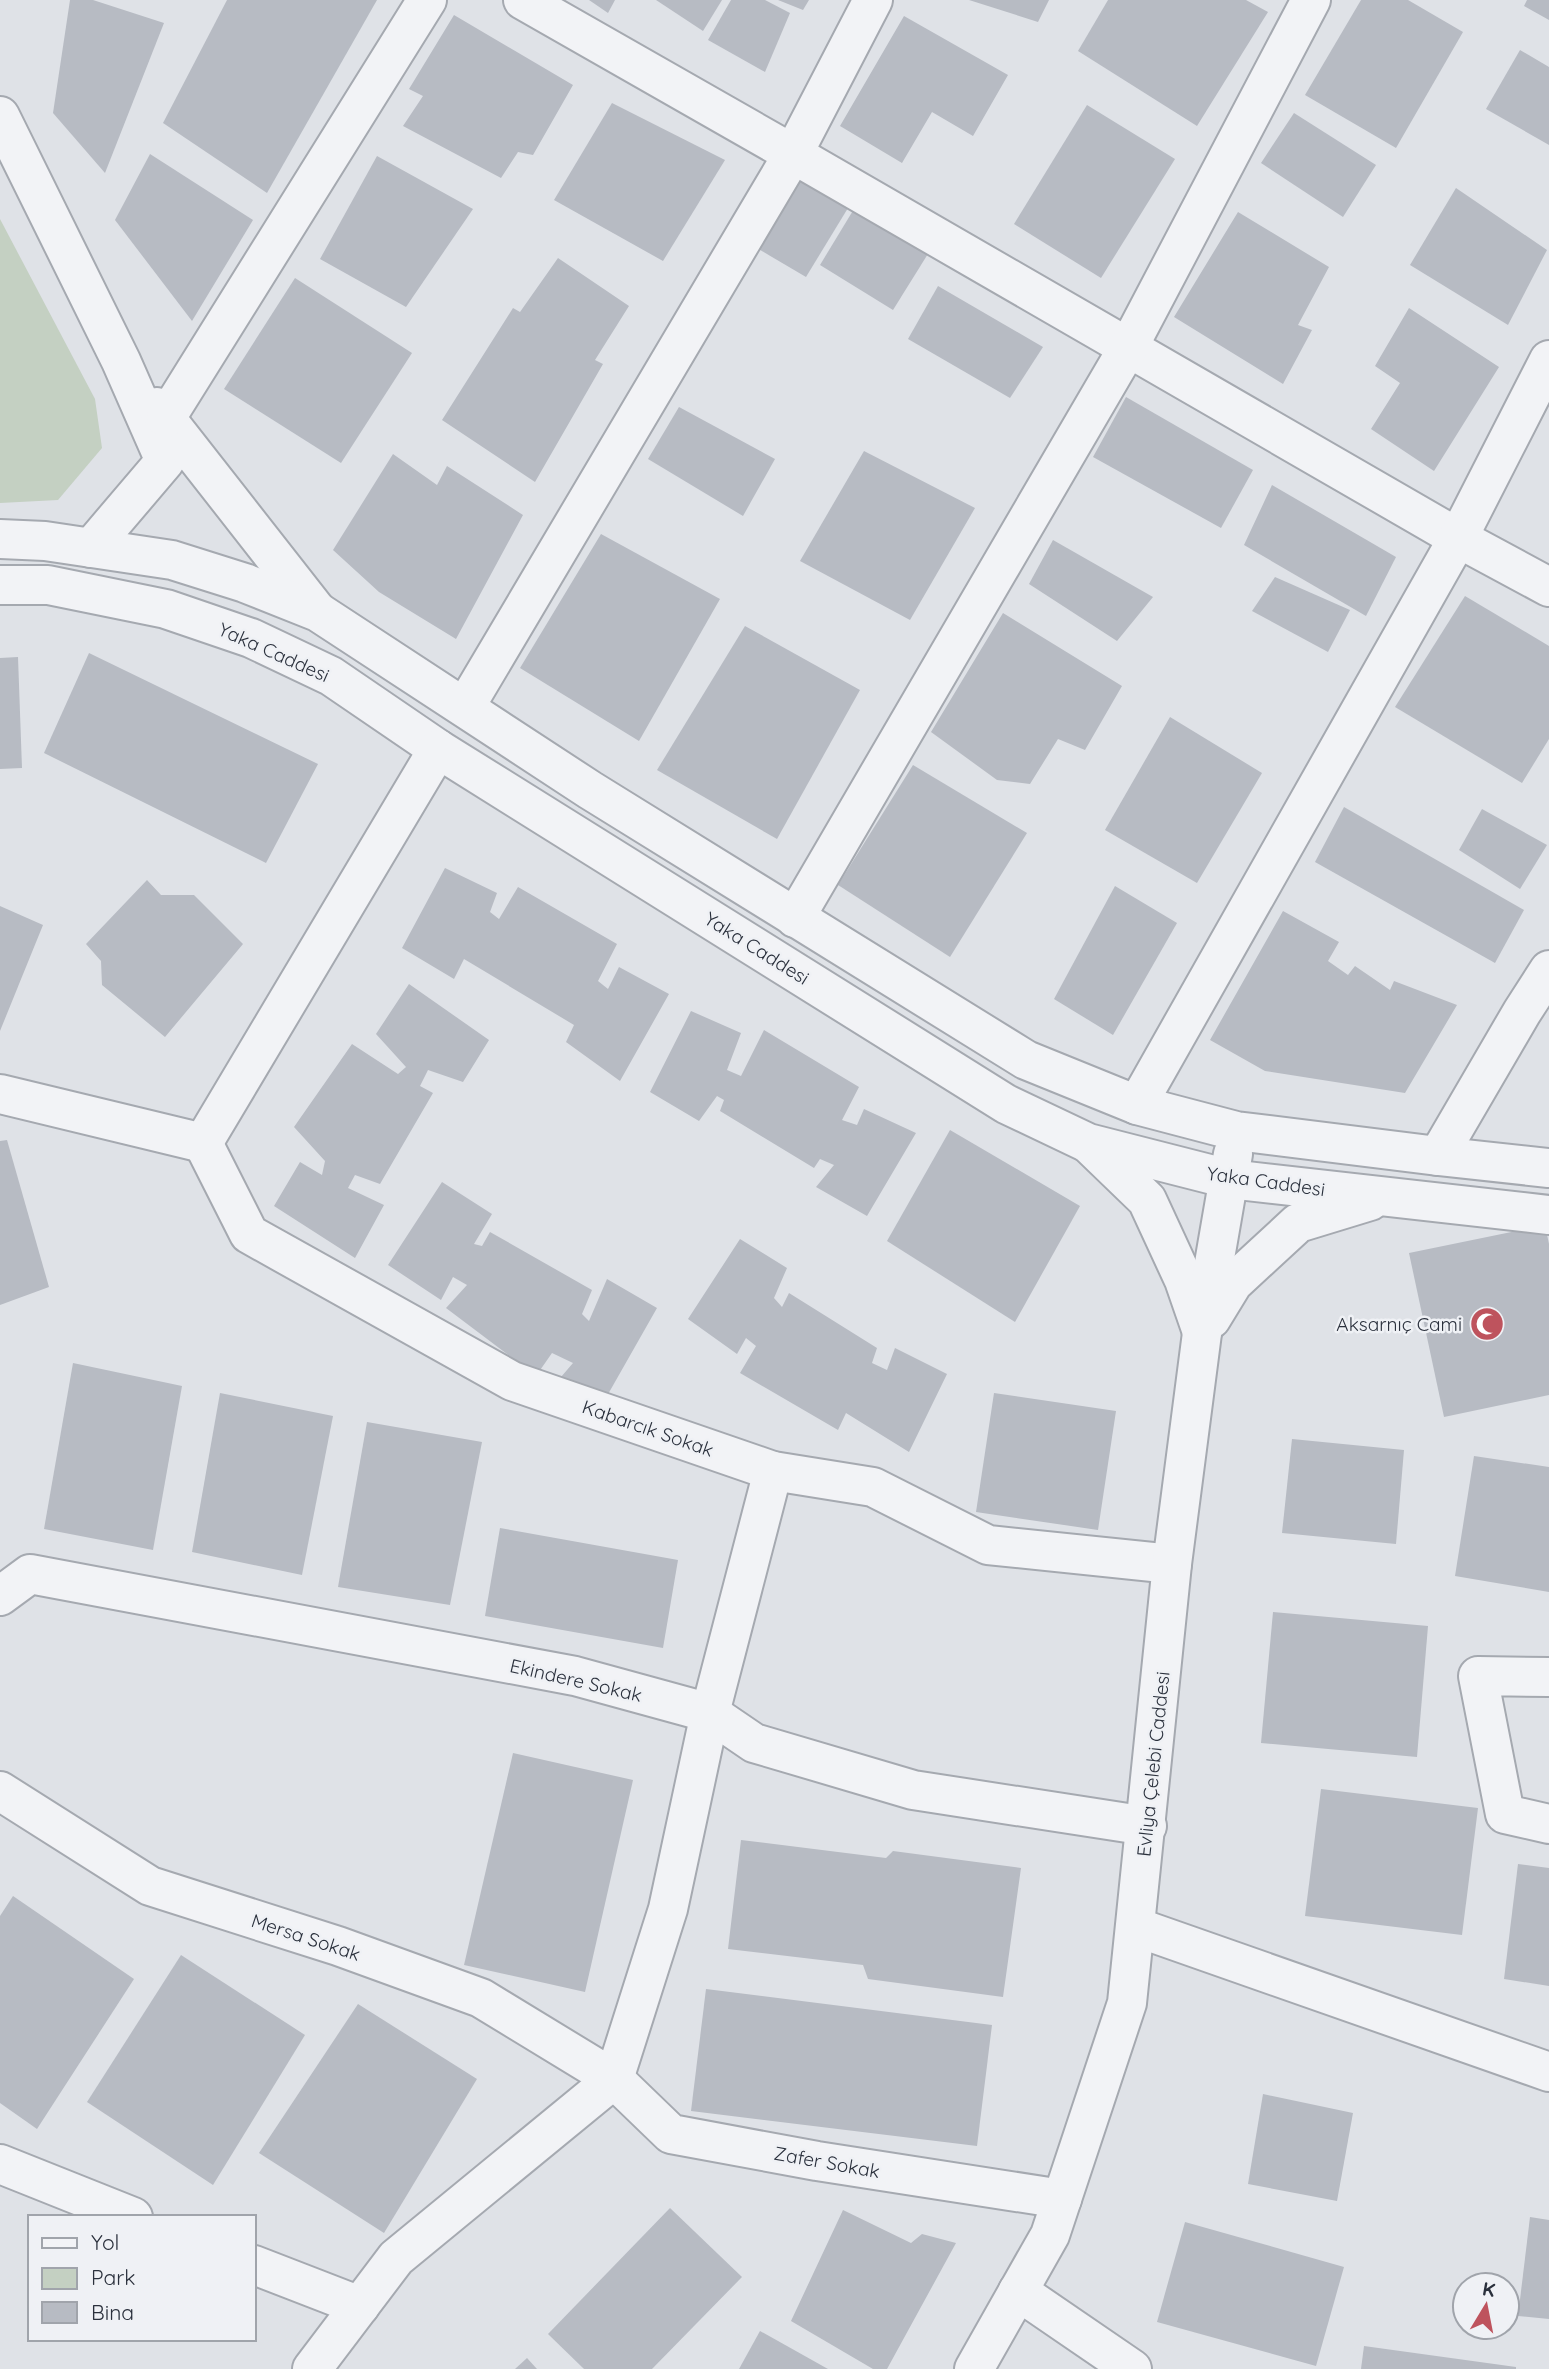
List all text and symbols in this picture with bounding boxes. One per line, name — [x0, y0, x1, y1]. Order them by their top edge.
street label: Yaka Caddesi — [215, 617, 333, 687]
street label: Yaka Caddesi — [700, 906, 814, 990]
street label: Yaka Caddesi — [1205, 1161, 1327, 1201]
mosque icon: Aksarnıç Cami — [1468, 1305, 1506, 1343]
place label: Aksarnıç Cami — [1336, 1312, 1462, 1336]
street label: Kabarcık Sokak — [579, 1394, 717, 1462]
street label: Ekindere Sokak — [508, 1653, 644, 1707]
street label: Evliya Çelebi Caddesi — [1131, 1670, 1175, 1858]
street label: Mersa Sokak — [248, 1908, 364, 1966]
street label: Zafer Sokak — [772, 2141, 882, 2183]
legend — [28, 2215, 256, 2341]
text: Yol — [91, 2229, 119, 2255]
text: Park — [91, 2264, 135, 2290]
north arrow — [1451, 2271, 1521, 2341]
text: K — [1481, 2276, 1497, 2302]
text: Bina — [91, 2299, 134, 2325]

